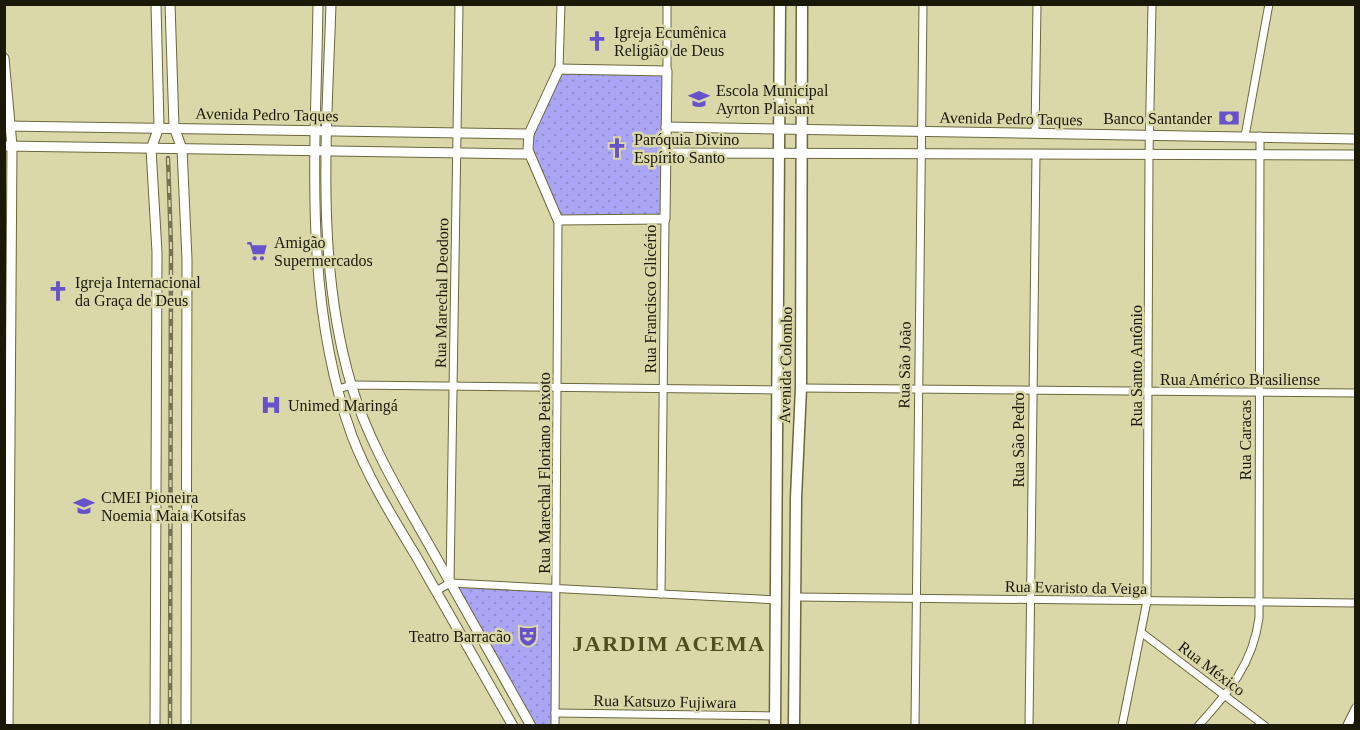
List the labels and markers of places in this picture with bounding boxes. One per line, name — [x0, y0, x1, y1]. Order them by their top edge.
place label: Igreja Ecumênica Religião de Deus — [614, 24, 726, 60]
church icon: Igreja Ecumênica Religião de Deus — [585, 29, 609, 53]
place label: Escola Municipal Ayrton Plaisant — [716, 82, 829, 118]
school or university icon: Escola Municipal Ayrton Plaisant — [687, 87, 711, 111]
bank icon: Banco Santander — [1217, 106, 1241, 130]
place label: Banco Santander — [1103, 110, 1213, 127]
place label: Paróquia Divino Espírito Santo — [634, 131, 739, 167]
church icon: Paróquia Divino Espírito Santo — [605, 136, 629, 160]
place label: Amigão Supermercados — [274, 234, 373, 270]
supermarket icon: Amigão Supermercados — [245, 239, 269, 263]
place label: Igreja Internacional da Graça de Deus — [75, 274, 201, 310]
church icon: Igreja Internacional da Graça de Deus — [46, 279, 70, 303]
hospital icon: Unimed Maringá — [259, 393, 283, 417]
place label: Unimed Maringá — [288, 397, 398, 415]
place label: CMEI Pioneira Noemia Maia Kotsifas — [101, 489, 246, 524]
school or university icon: CMEI Pioneira Noemia Maia Kotsifas — [72, 494, 96, 518]
theatre icon: Teatro Barracão — [516, 624, 540, 648]
place label: Teatro Barracão — [409, 628, 511, 645]

